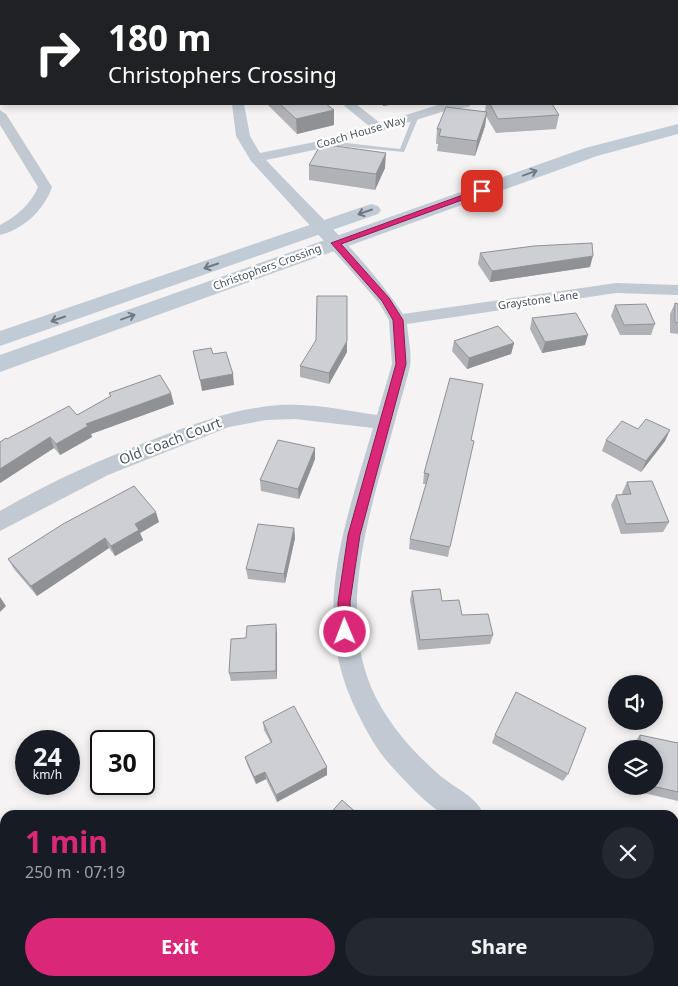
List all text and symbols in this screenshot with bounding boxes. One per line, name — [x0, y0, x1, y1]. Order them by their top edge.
text: 180 m — [108, 14, 211, 61]
icon: right — [25, 20, 90, 85]
text: Christophers Crossing — [108, 59, 337, 89]
street label: Coach House Way — [314, 111, 408, 151]
one-way arrow — [521, 168, 537, 178]
pin — [461, 170, 503, 212]
icon: arrive — [468, 177, 496, 205]
one-way arrow — [357, 208, 373, 217]
street label: Christophers Crossing — [211, 240, 323, 293]
one-way arrow — [203, 261, 219, 271]
street label: Graystone Lane — [497, 286, 579, 313]
one-way arrow — [120, 312, 135, 321]
one-way arrow — [50, 315, 66, 324]
street label: Old Coach Court — [116, 412, 224, 469]
position arrow — [318, 605, 370, 657]
map controls — [608, 675, 663, 795]
button: sound — [608, 675, 663, 730]
speed limit sign: 30 — [90, 730, 155, 795]
text: 24 — [33, 739, 62, 773]
button: layers — [608, 740, 663, 795]
text: km/h — [33, 766, 62, 783]
text: 1 min — [25, 821, 108, 862]
button: close — [602, 827, 654, 879]
text: 250 m · 07:19 — [25, 861, 125, 883]
button: Exit — [25, 918, 335, 976]
button: Share — [345, 918, 654, 976]

